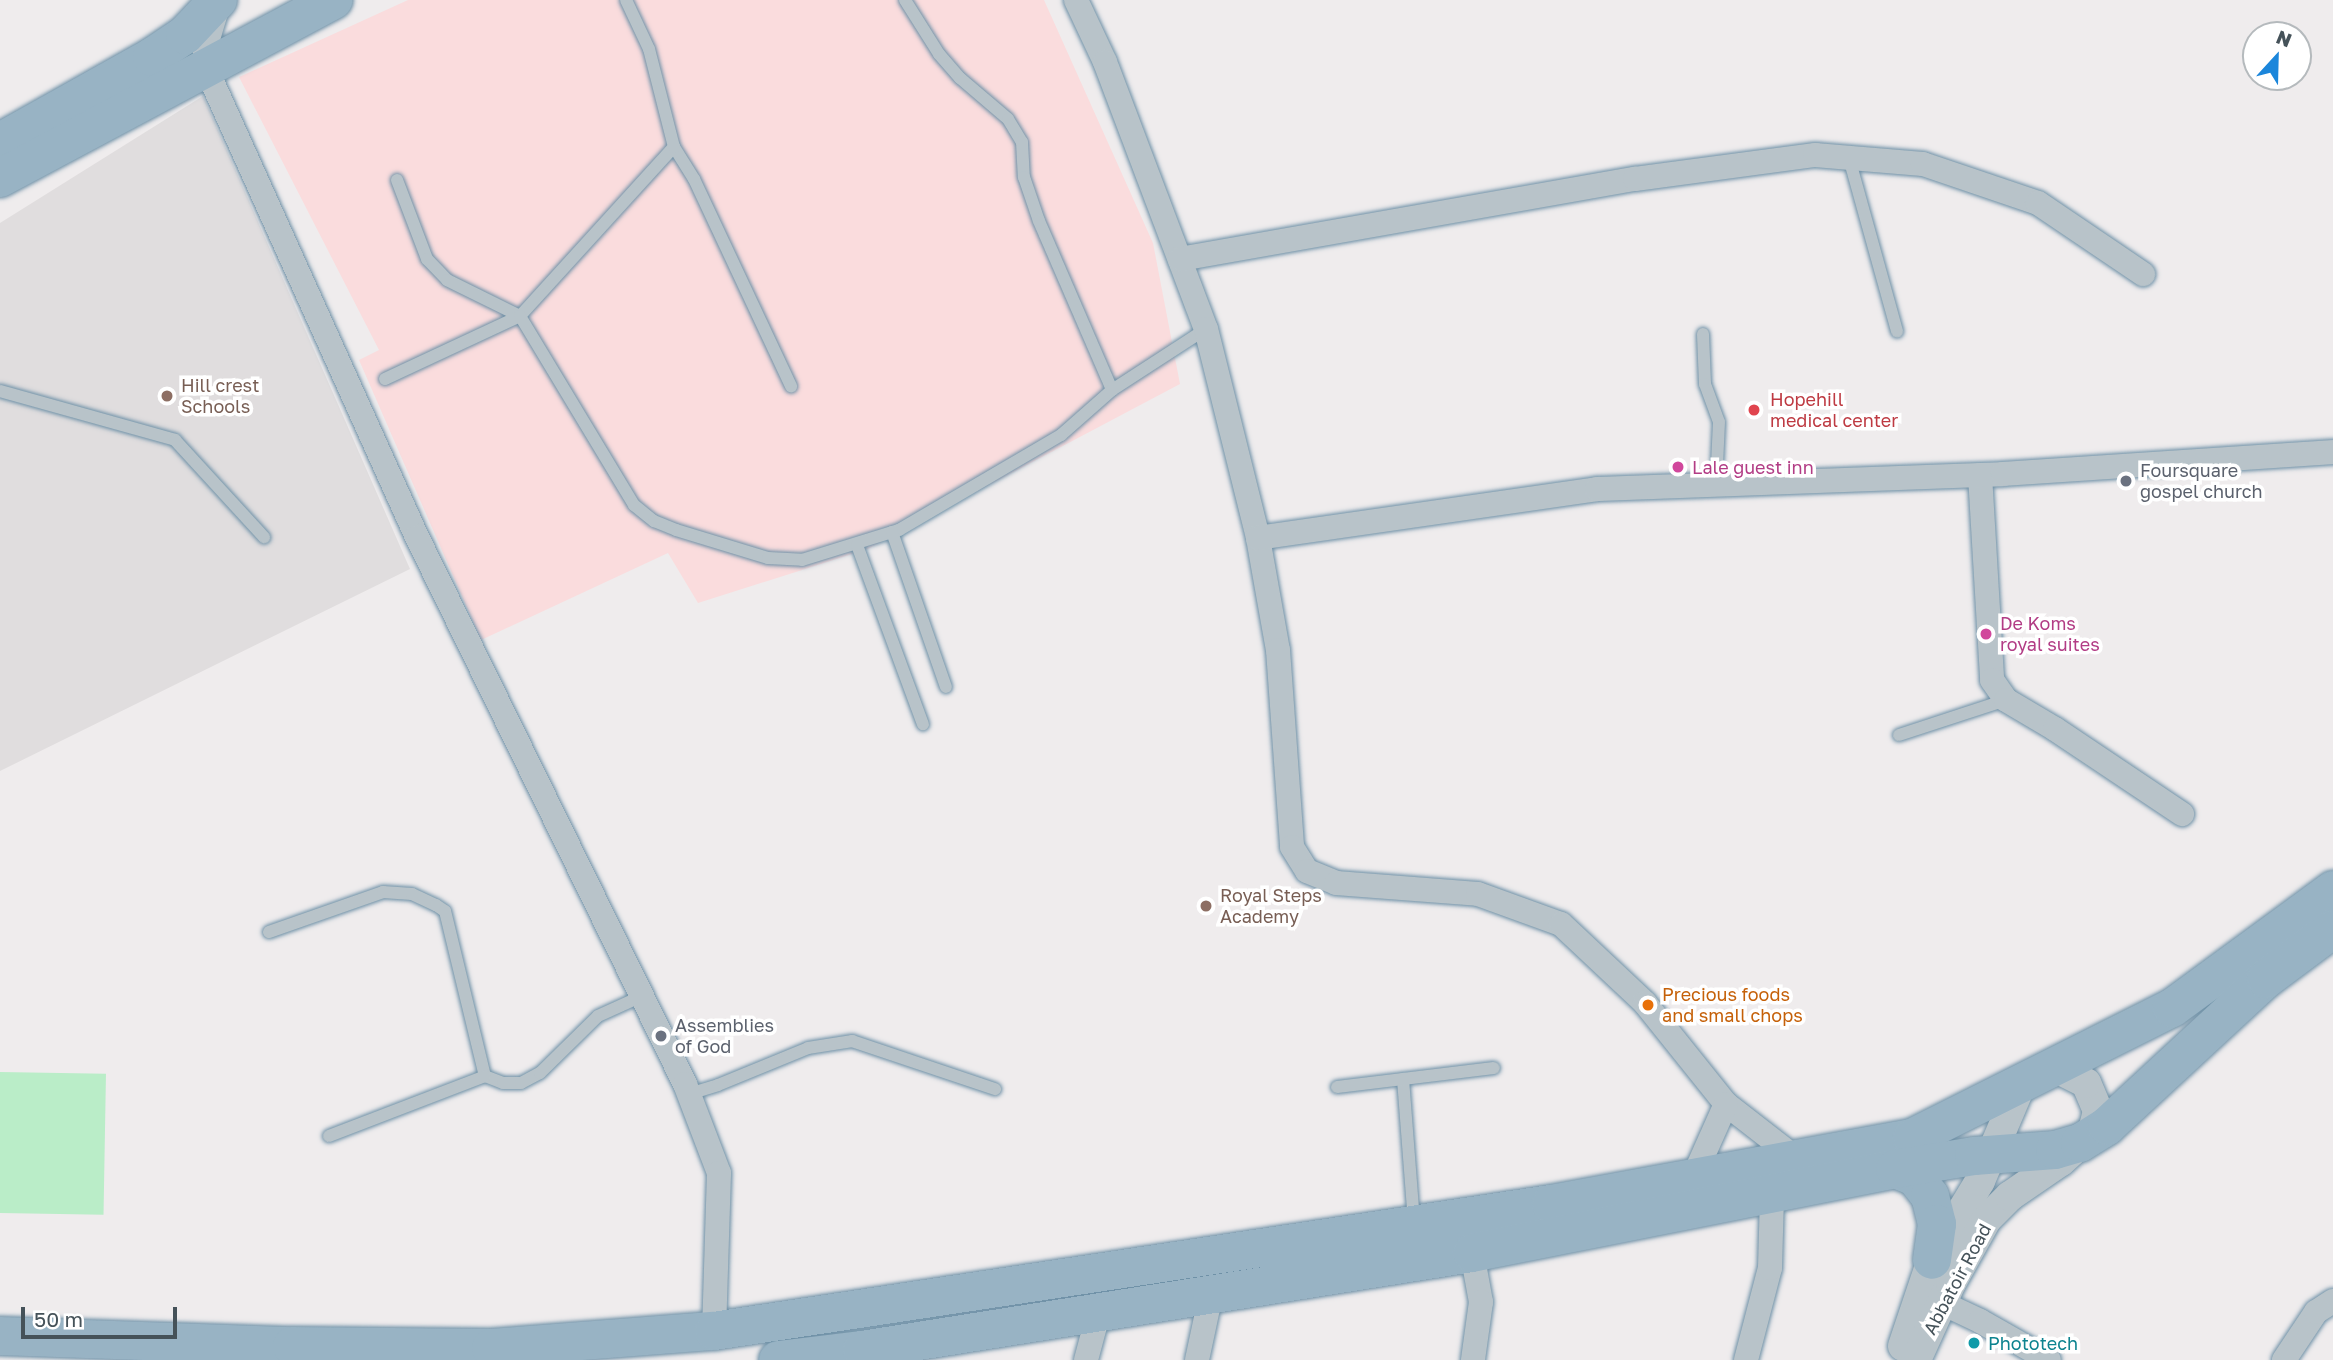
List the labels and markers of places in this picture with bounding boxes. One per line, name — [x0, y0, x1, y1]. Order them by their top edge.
place label: Hill crest Schools — [181, 375, 259, 418]
marker: Hill crest Schools — [159, 388, 175, 404]
place label: Hopehill medical center — [1770, 389, 1898, 432]
marker: Hopehill medical center — [1744, 400, 1764, 420]
place label: Lale guest inn — [1692, 456, 1814, 478]
marker: Lale guest inn — [1670, 459, 1686, 475]
place label: Foursquare gospel church — [2140, 460, 2263, 503]
marker: Foursquare gospel church — [2118, 473, 2134, 489]
place label: De Koms royal suites — [2000, 613, 2100, 656]
marker: De Koms royal suites — [1978, 626, 1994, 642]
place label: Royal Steps Academy — [1220, 885, 1322, 928]
marker: Royal Steps Academy — [1198, 898, 1214, 914]
place label: Precious foods and small chops — [1662, 984, 1803, 1026]
marker: Precious foods and small chops — [1640, 997, 1656, 1013]
place label: Assemblies of God — [675, 1015, 774, 1058]
marker: Assemblies of God — [653, 1028, 669, 1044]
place label: Phototech — [1988, 1332, 2078, 1354]
marker: Phototech — [1966, 1335, 1982, 1351]

